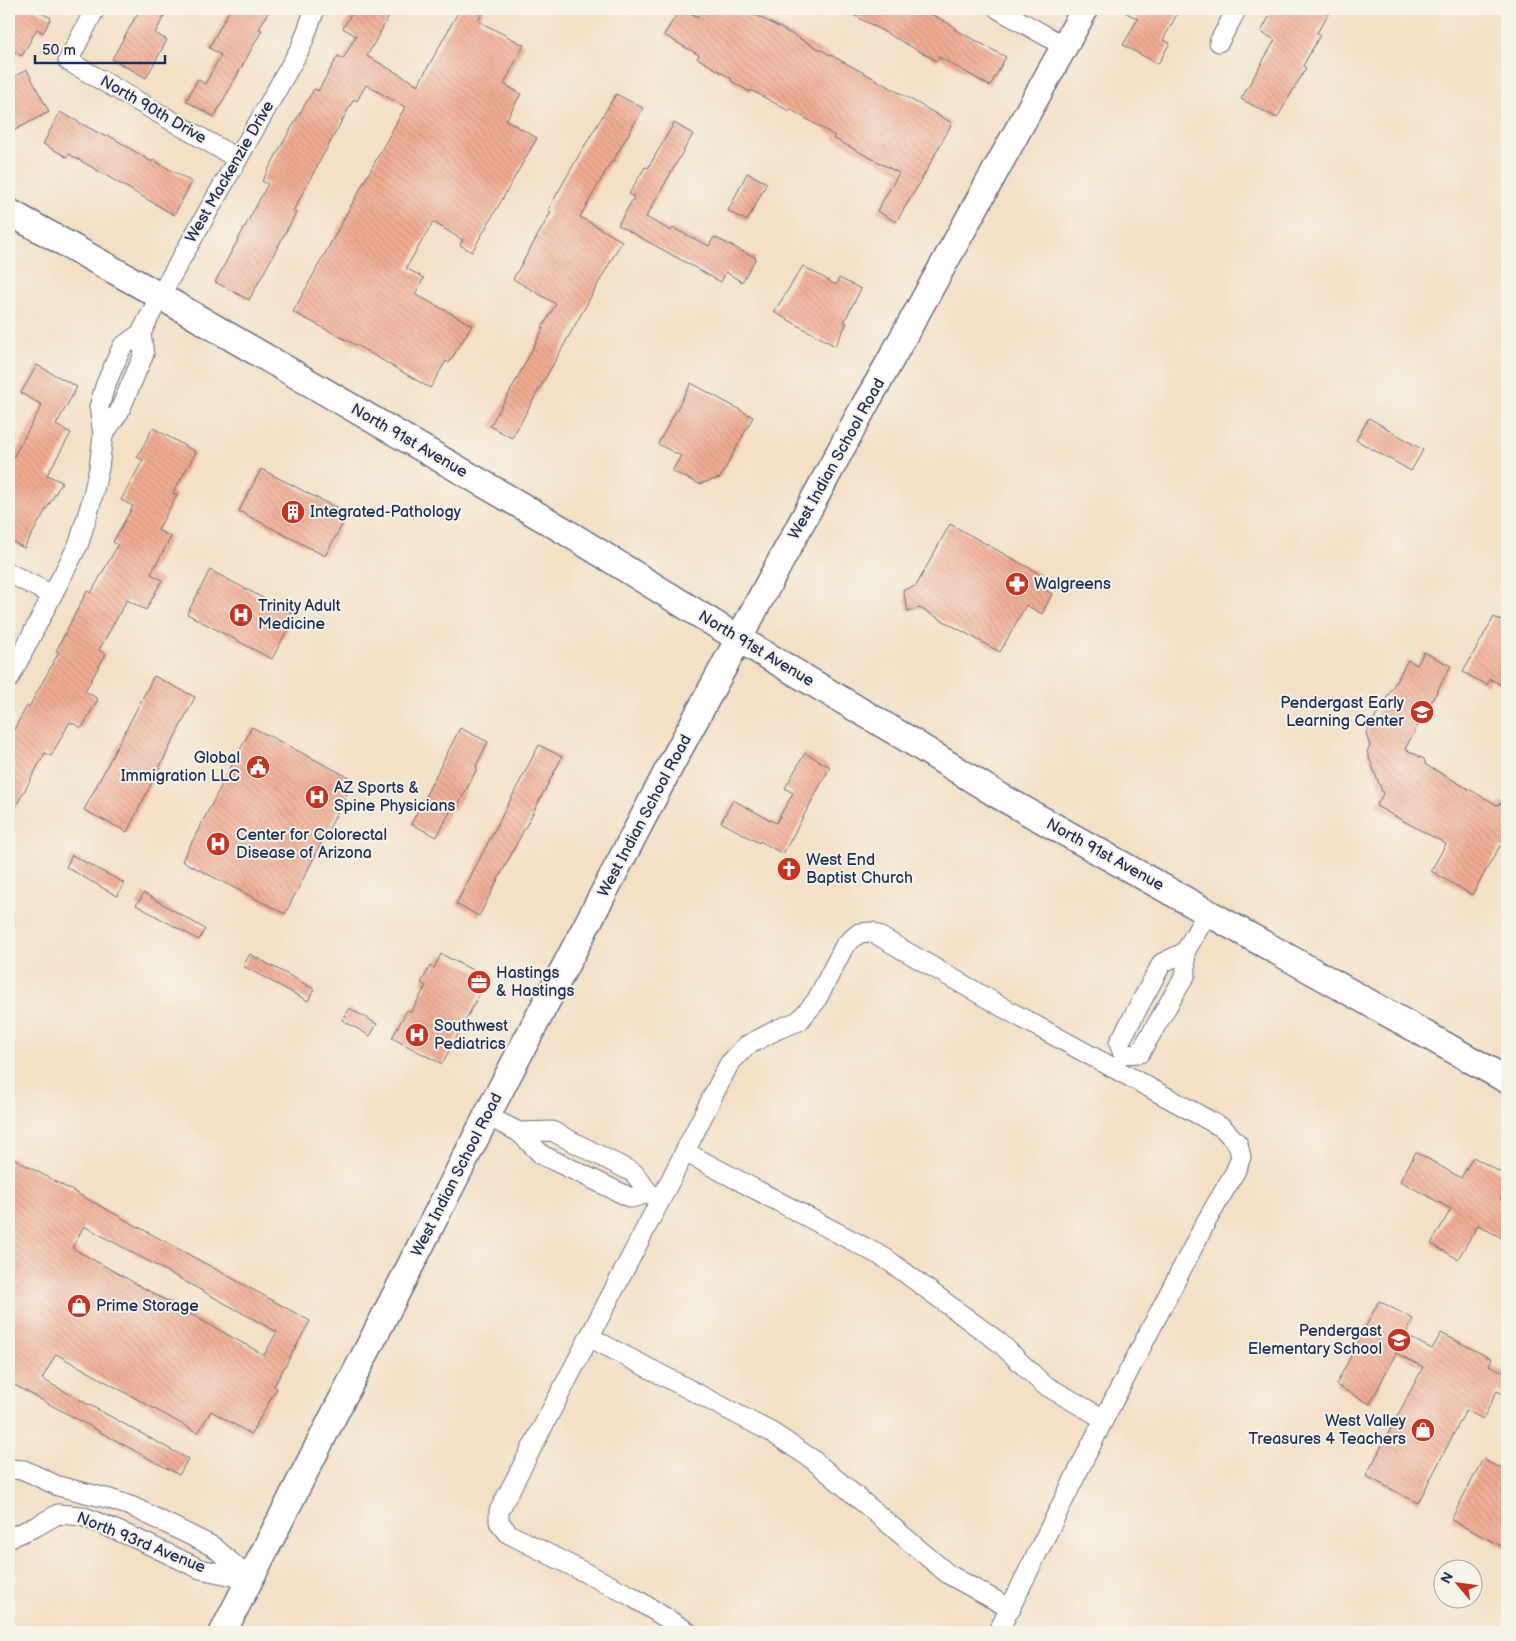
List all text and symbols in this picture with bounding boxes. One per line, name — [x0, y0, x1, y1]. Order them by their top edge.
scale bar — [35, 32, 165, 64]
text: 50 m — [42, 41, 76, 60]
street label: North 90th Drive — [96, 72, 210, 148]
street label: West Mackenzie Drive — [182, 97, 279, 246]
street label: West Indian School Road — [785, 375, 889, 543]
street label: North 91st Avenue — [347, 400, 471, 482]
building icon: Integrated-Pathology — [280, 499, 306, 525]
place label: Integrated-Pathology — [310, 503, 462, 522]
pharmacy icon: Walgreens — [1004, 571, 1030, 597]
place label: Walgreens — [1034, 575, 1111, 594]
place label: Trinity Adult Medicine — [258, 597, 341, 634]
hospital icon: Trinity Adult Medicine — [228, 602, 254, 628]
street label: North 91st Avenue — [695, 607, 818, 691]
place label: Pendergast Early Learning Center — [1280, 694, 1405, 731]
school or university icon: Pendergast Early Learning Center — [1409, 699, 1435, 725]
street label: West Indian School Road — [594, 732, 696, 900]
place label: Global Immigration LLC — [121, 749, 240, 786]
public building icon: Global Immigration LLC — [245, 754, 271, 780]
place label: AZ Sports & Spine Physicians — [334, 779, 456, 816]
hospital icon: AZ Sports & Spine Physicians — [304, 784, 330, 810]
street label: North 91st Avenue — [1043, 815, 1168, 895]
place label: Center for Colorectal Disease of Arizona — [236, 826, 387, 863]
hospital icon: Center for Colorectal Disease of Arizona — [205, 831, 231, 857]
place label: West End Baptist Church — [806, 851, 913, 888]
church icon: West End Baptist Church — [776, 856, 802, 882]
place label: Hastings & Hastings — [496, 964, 575, 1001]
office icon: Hastings & Hastings — [466, 969, 492, 995]
place label: Southwest Pediatrics — [434, 1017, 508, 1054]
hospital icon: Southwest Pediatrics — [404, 1022, 430, 1048]
street label: West Indian School Road — [407, 1090, 507, 1260]
shop icon: Prime Storage — [66, 1293, 92, 1319]
place label: Prime Storage — [96, 1297, 199, 1316]
place label: Pendergast Elementary School — [1248, 1322, 1382, 1359]
school or university icon: Pendergast Elementary School — [1386, 1327, 1412, 1353]
place label: West Valley Treasures 4 Teachers — [1249, 1412, 1407, 1449]
shop icon: West Valley Treasures 4 Teachers — [1410, 1417, 1436, 1443]
street label: North 93rd Avenue — [74, 1509, 208, 1578]
north arrow — [1434, 1558, 1484, 1608]
text: N — [1437, 1569, 1457, 1587]

